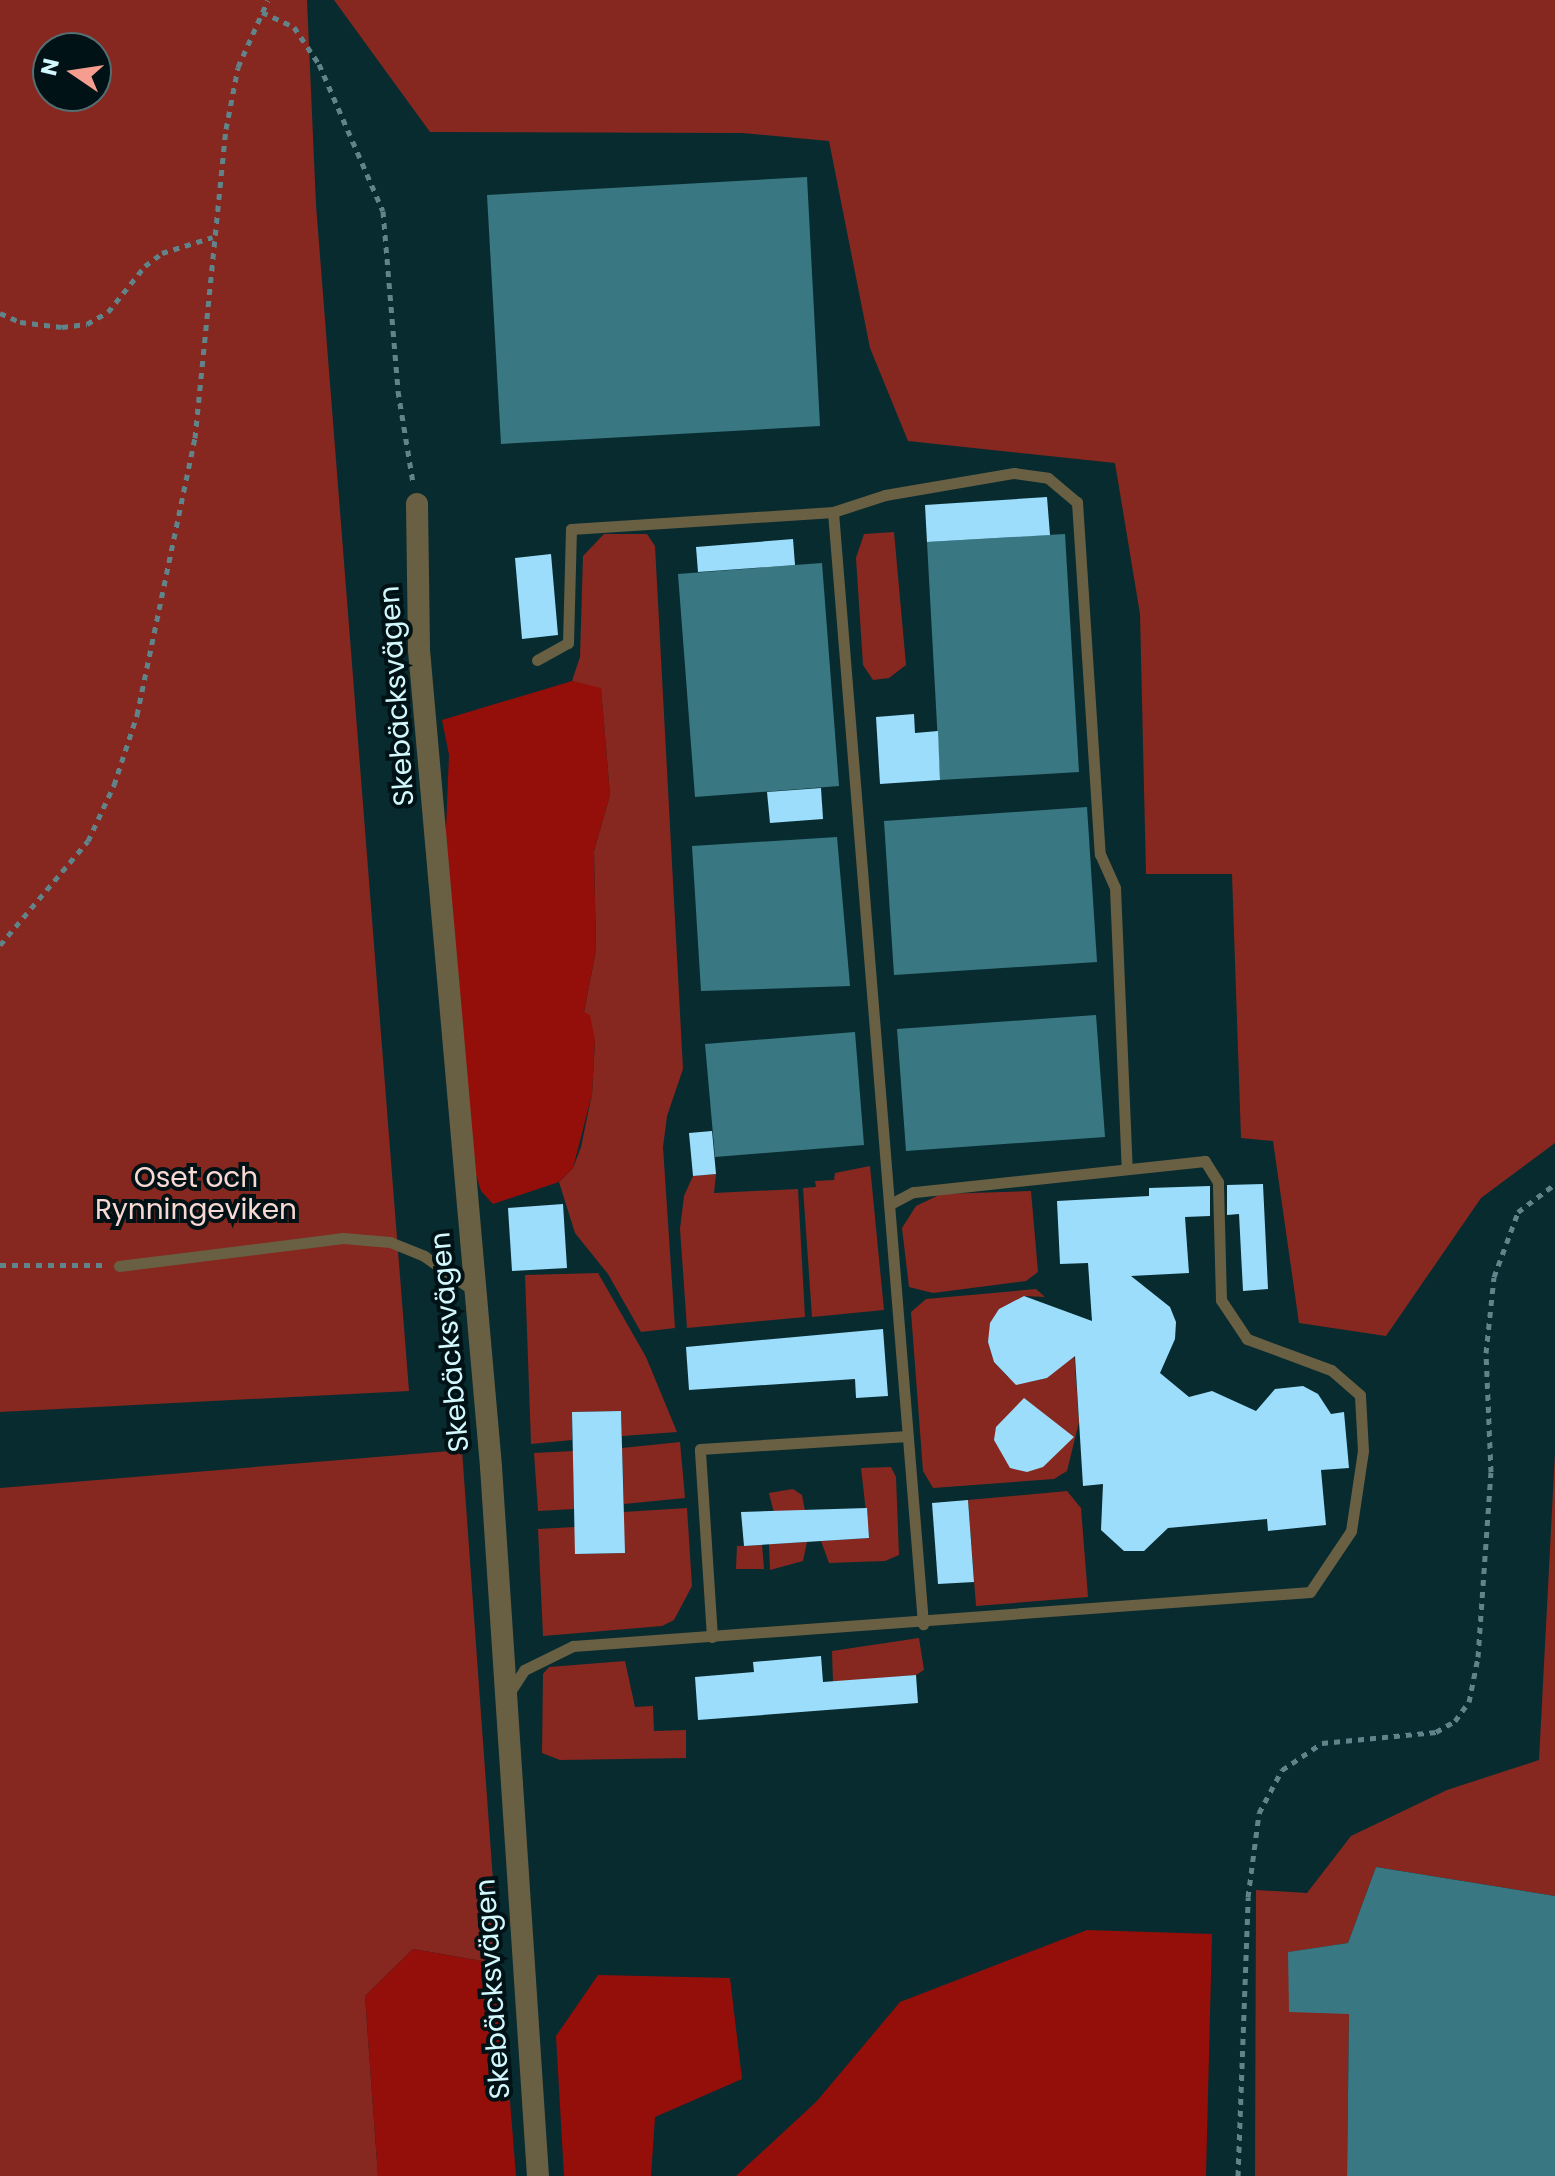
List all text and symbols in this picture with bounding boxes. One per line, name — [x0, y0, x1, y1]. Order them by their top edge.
north arrow — [32, 32, 112, 112]
text: N — [33, 55, 67, 78]
street label: Skebäcksvägen — [373, 585, 421, 807]
park label: Oset och Rynningeviken — [95, 1161, 297, 1227]
street label: Skebäcksvägen — [424, 1230, 476, 1454]
street label: Skebäcksvägen — [469, 1878, 517, 2100]

